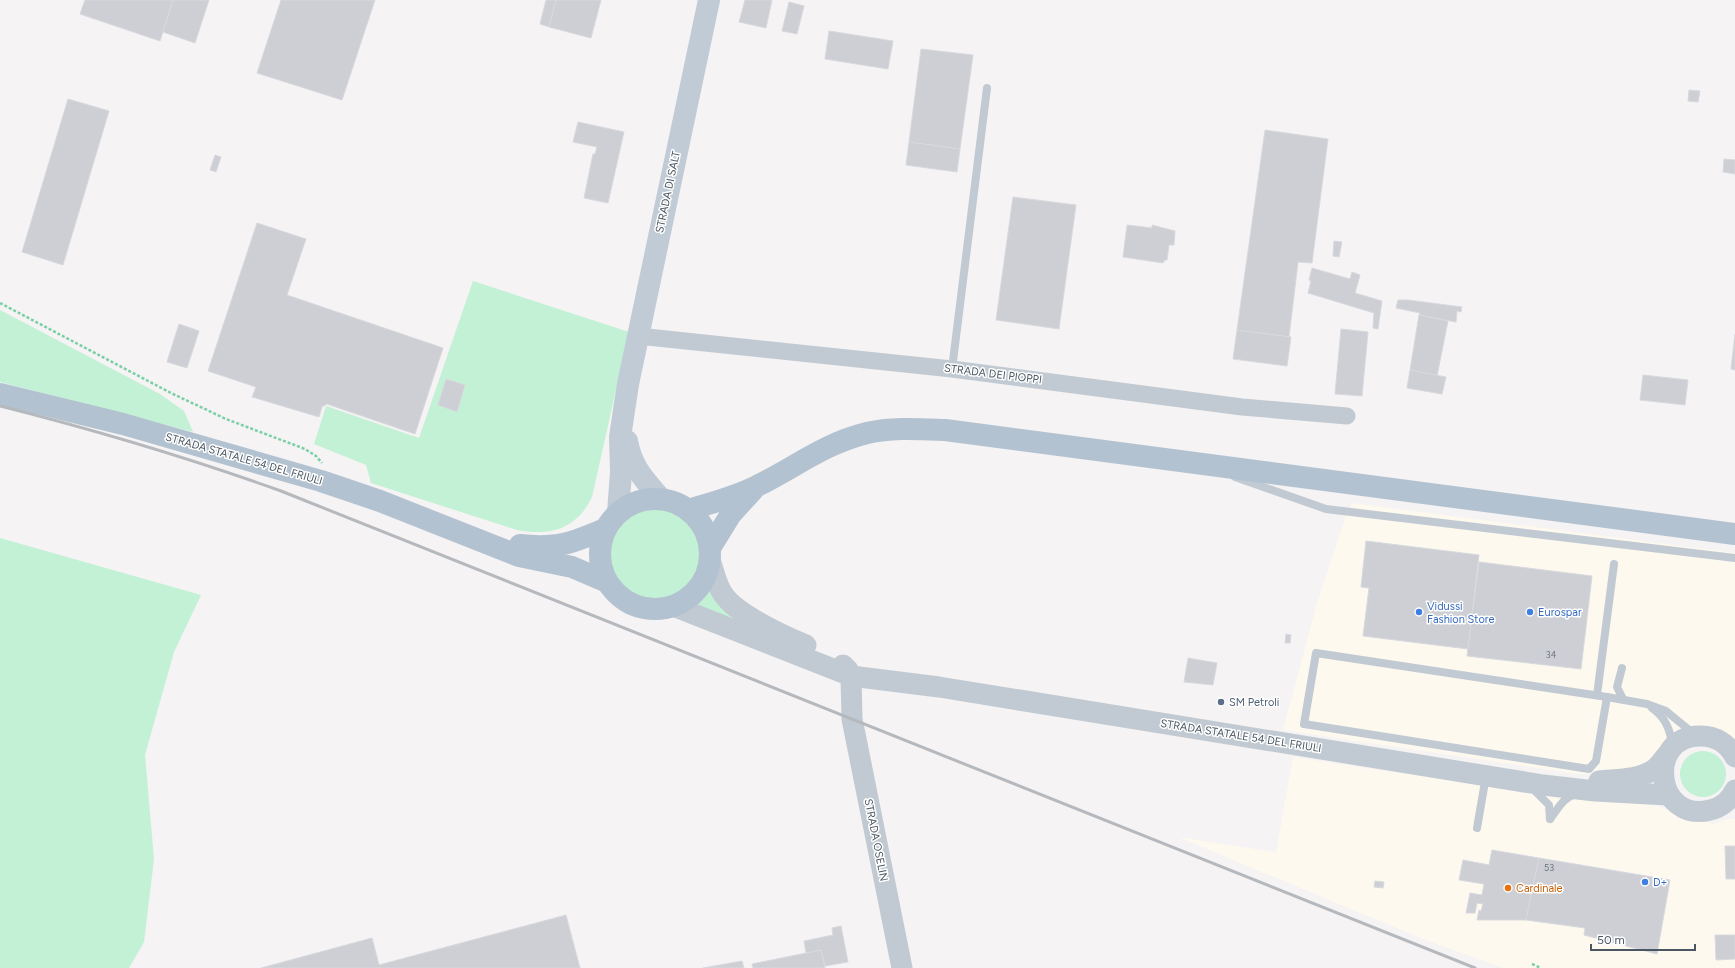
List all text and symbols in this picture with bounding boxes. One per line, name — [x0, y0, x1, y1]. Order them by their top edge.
street label: STRADA DI SALT — [653, 150, 683, 234]
street label: STRADA DEI PIOPPI — [943, 362, 1043, 386]
street label: STRADA STATALE 54 DEL FRIULI — [164, 430, 324, 488]
place label: Vidussi Fashion Store — [1427, 600, 1495, 626]
place label: Eurospar — [1538, 606, 1582, 619]
marker: Vidussi Fashion Store — [1414, 607, 1424, 617]
marker: Eurospar — [1525, 607, 1535, 617]
house number: 34 — [1546, 649, 1557, 660]
place label: SM Petroli — [1229, 696, 1279, 709]
marker: SM Petroli — [1216, 697, 1226, 707]
street label: STRADA STATALE 54 DEL FRIULI — [1160, 717, 1322, 755]
street label: STRADA OSELIN — [862, 798, 890, 882]
house number: 53 — [1544, 862, 1554, 873]
place label: D+ — [1653, 876, 1667, 889]
marker: D+ — [1640, 877, 1650, 887]
place label: Cardinale — [1516, 882, 1562, 895]
marker: Cardinale — [1503, 883, 1513, 893]
scale bar — [1591, 926, 1695, 952]
text: 50 m — [1597, 933, 1625, 947]

